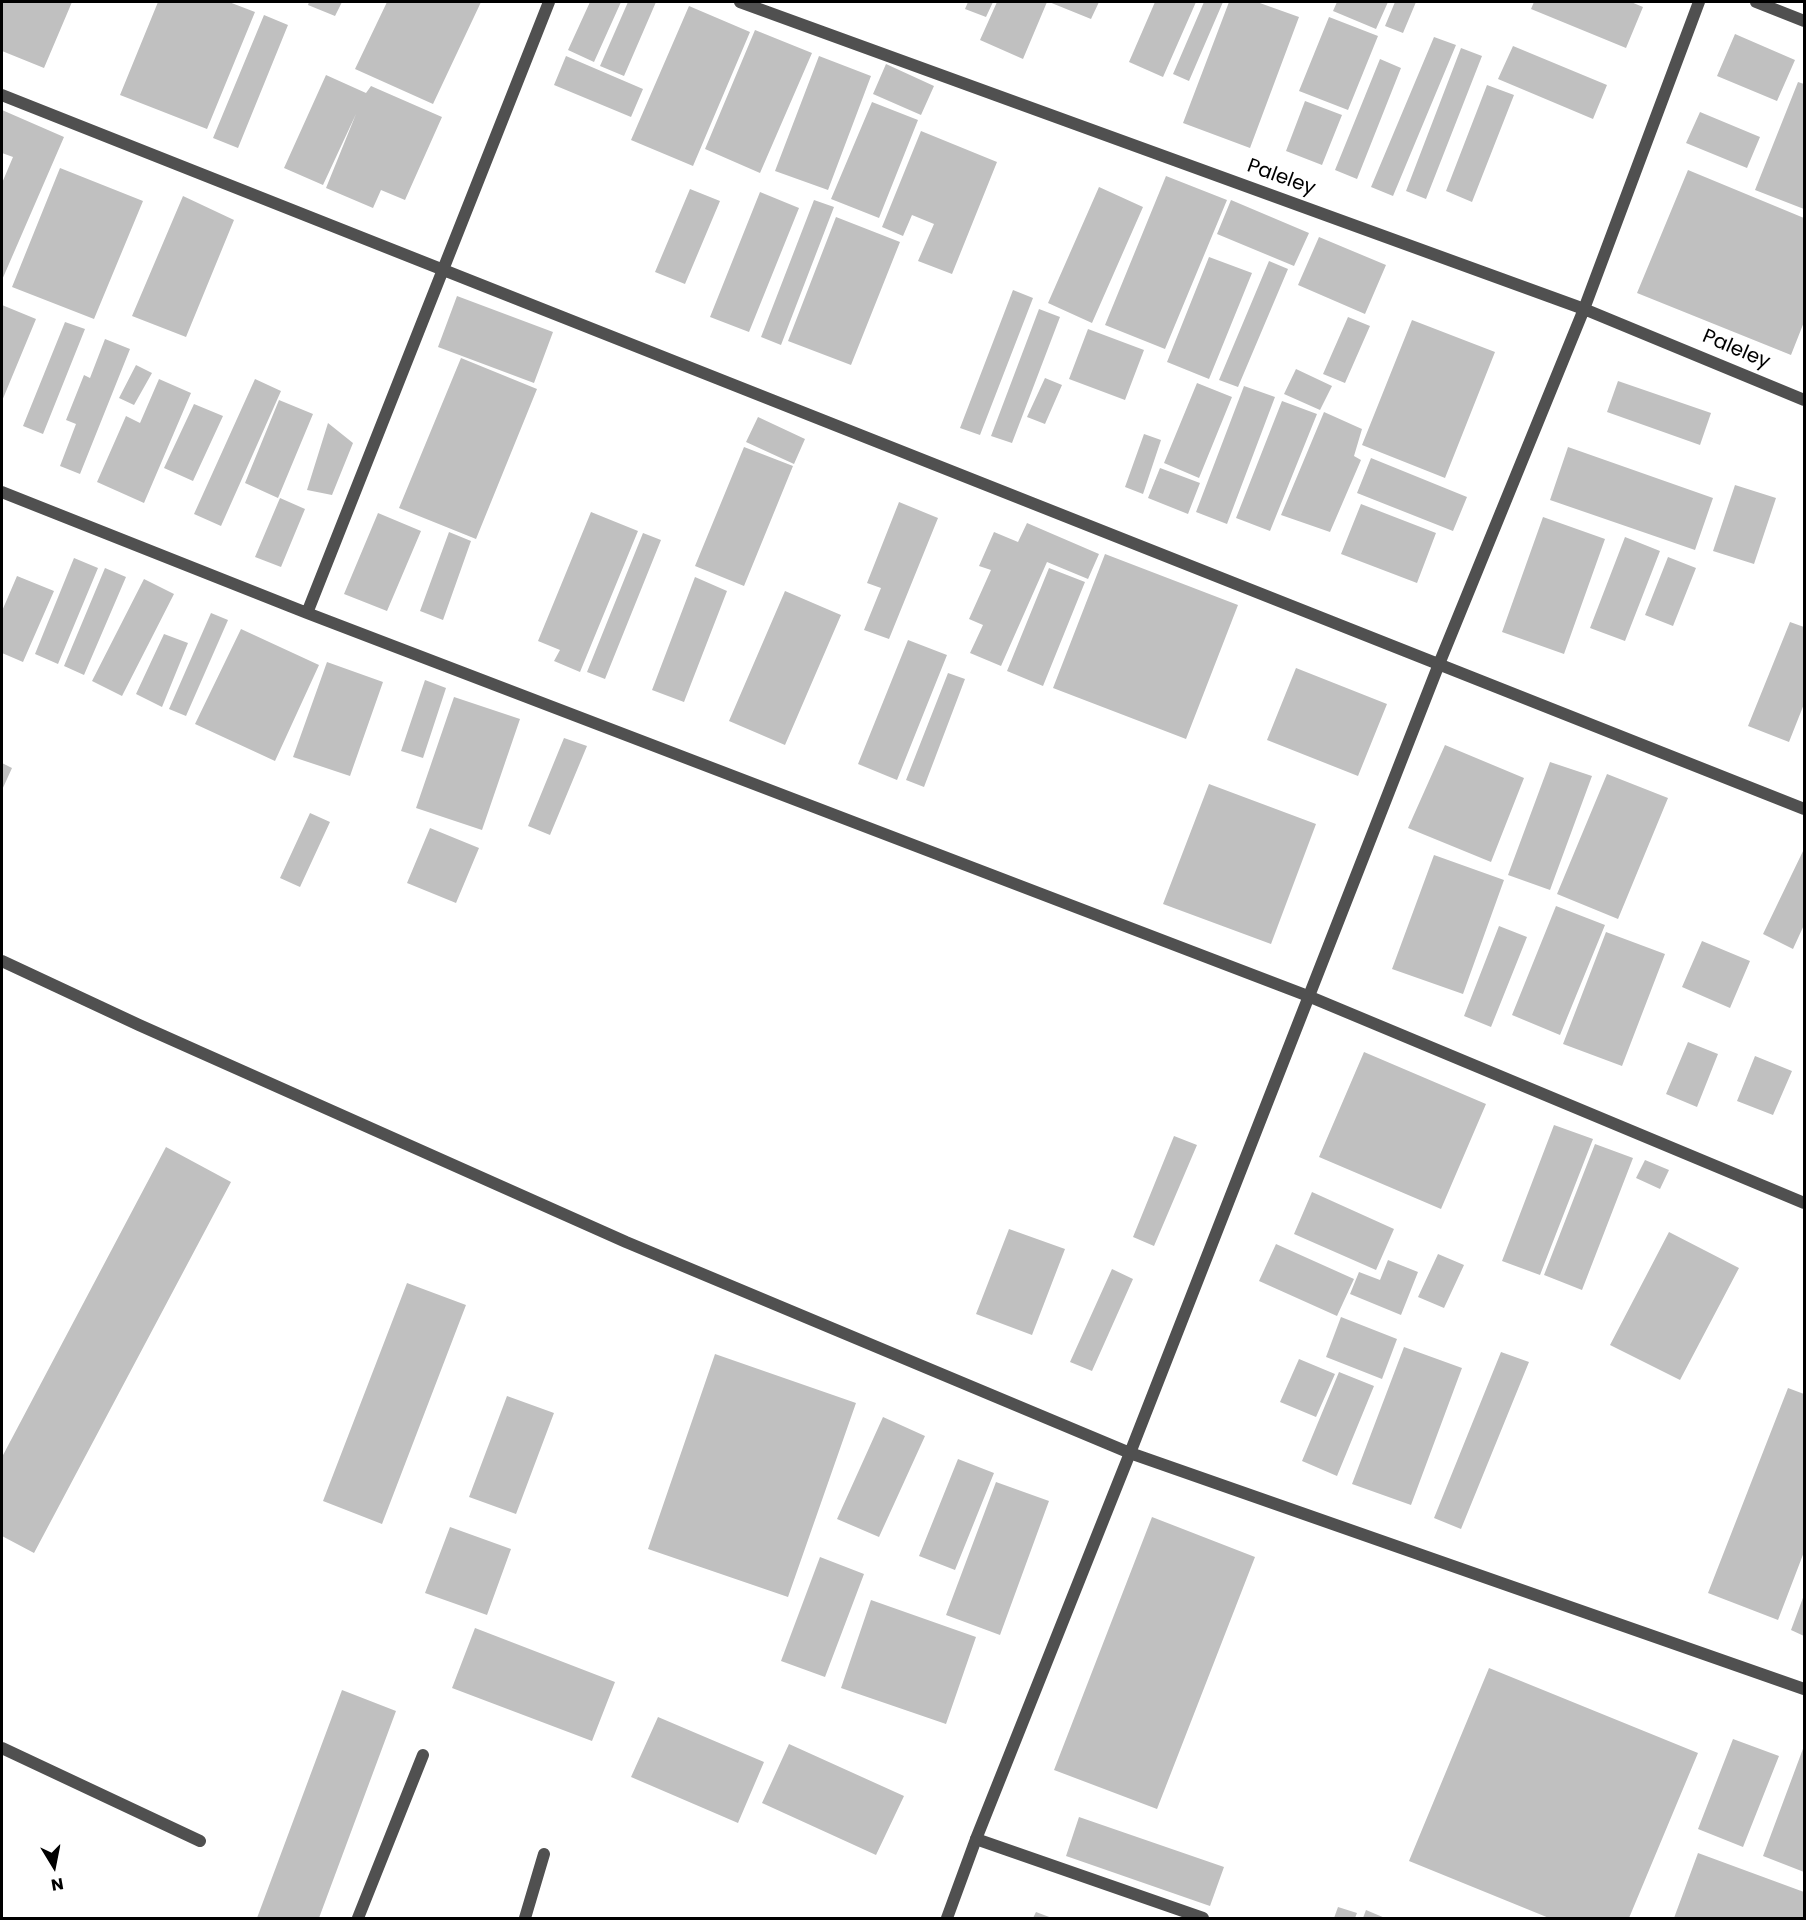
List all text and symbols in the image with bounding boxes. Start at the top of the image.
street label: Paleley [1244,155,1318,201]
street label: Paleley [1699,325,1773,375]
north arrow [24,1836,84,1896]
text: N [49,1872,65,1897]

